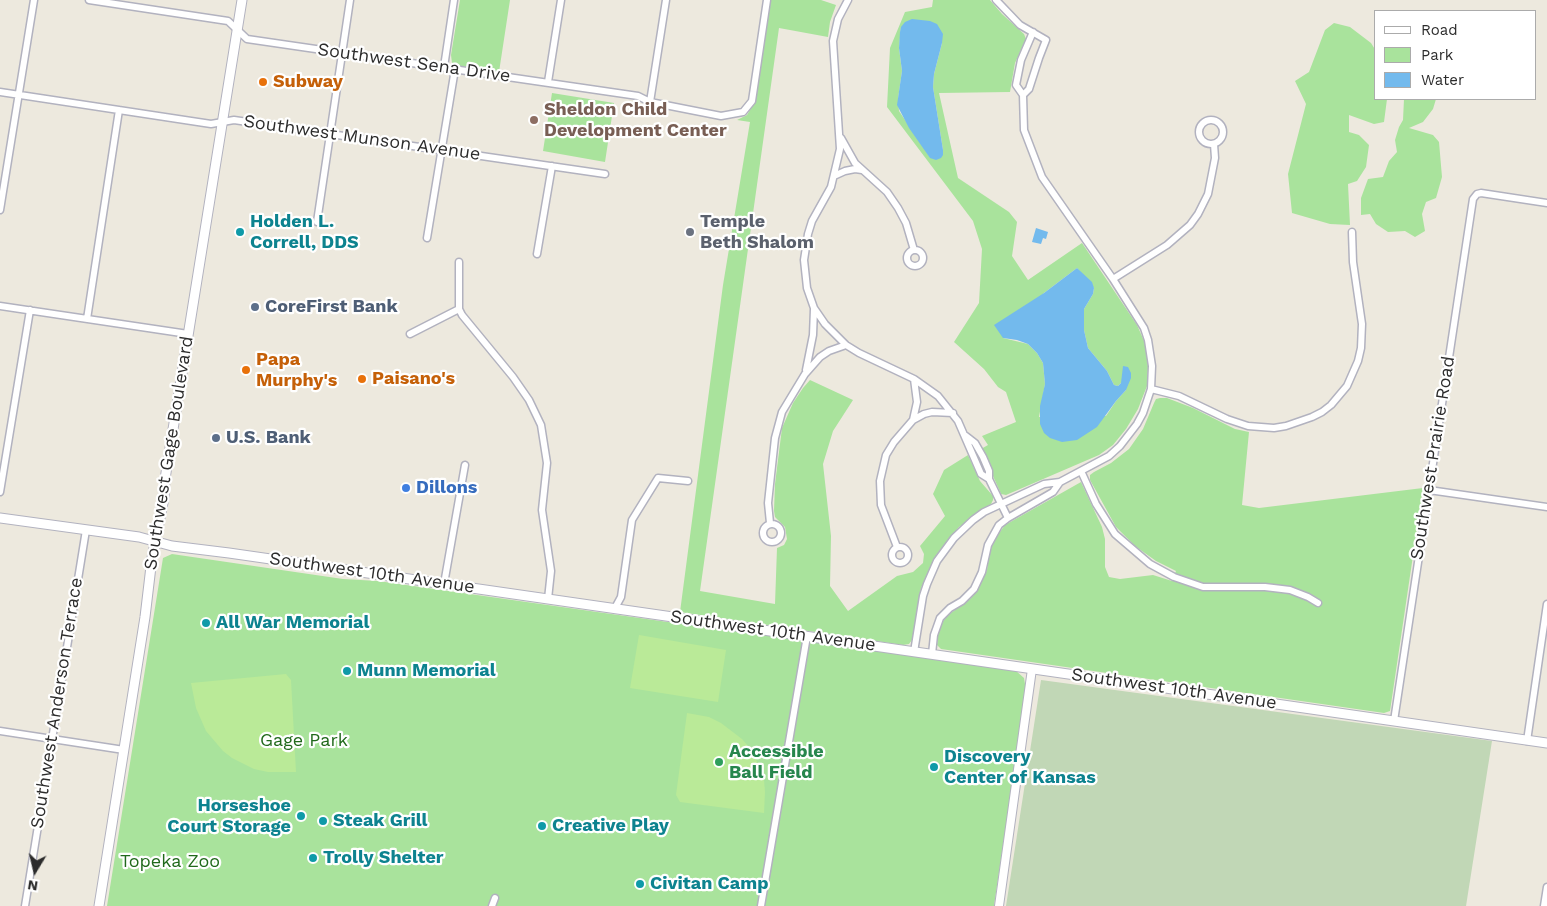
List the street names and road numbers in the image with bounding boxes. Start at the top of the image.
street label: Southwest Sena Drive [316,39,512,87]
street label: Southwest Munson Avenue [242,111,482,165]
street label: Southwest Gage Boulevard [140,334,198,572]
street label: Southwest Prairie Road [1406,355,1460,561]
street label: Southwest 10th Avenue [268,548,476,598]
street label: Southwest Anderson Terrace [26,576,88,830]
street label: Southwest 10th Avenue [669,606,877,656]
street label: Southwest 10th Avenue [1070,664,1278,714]

